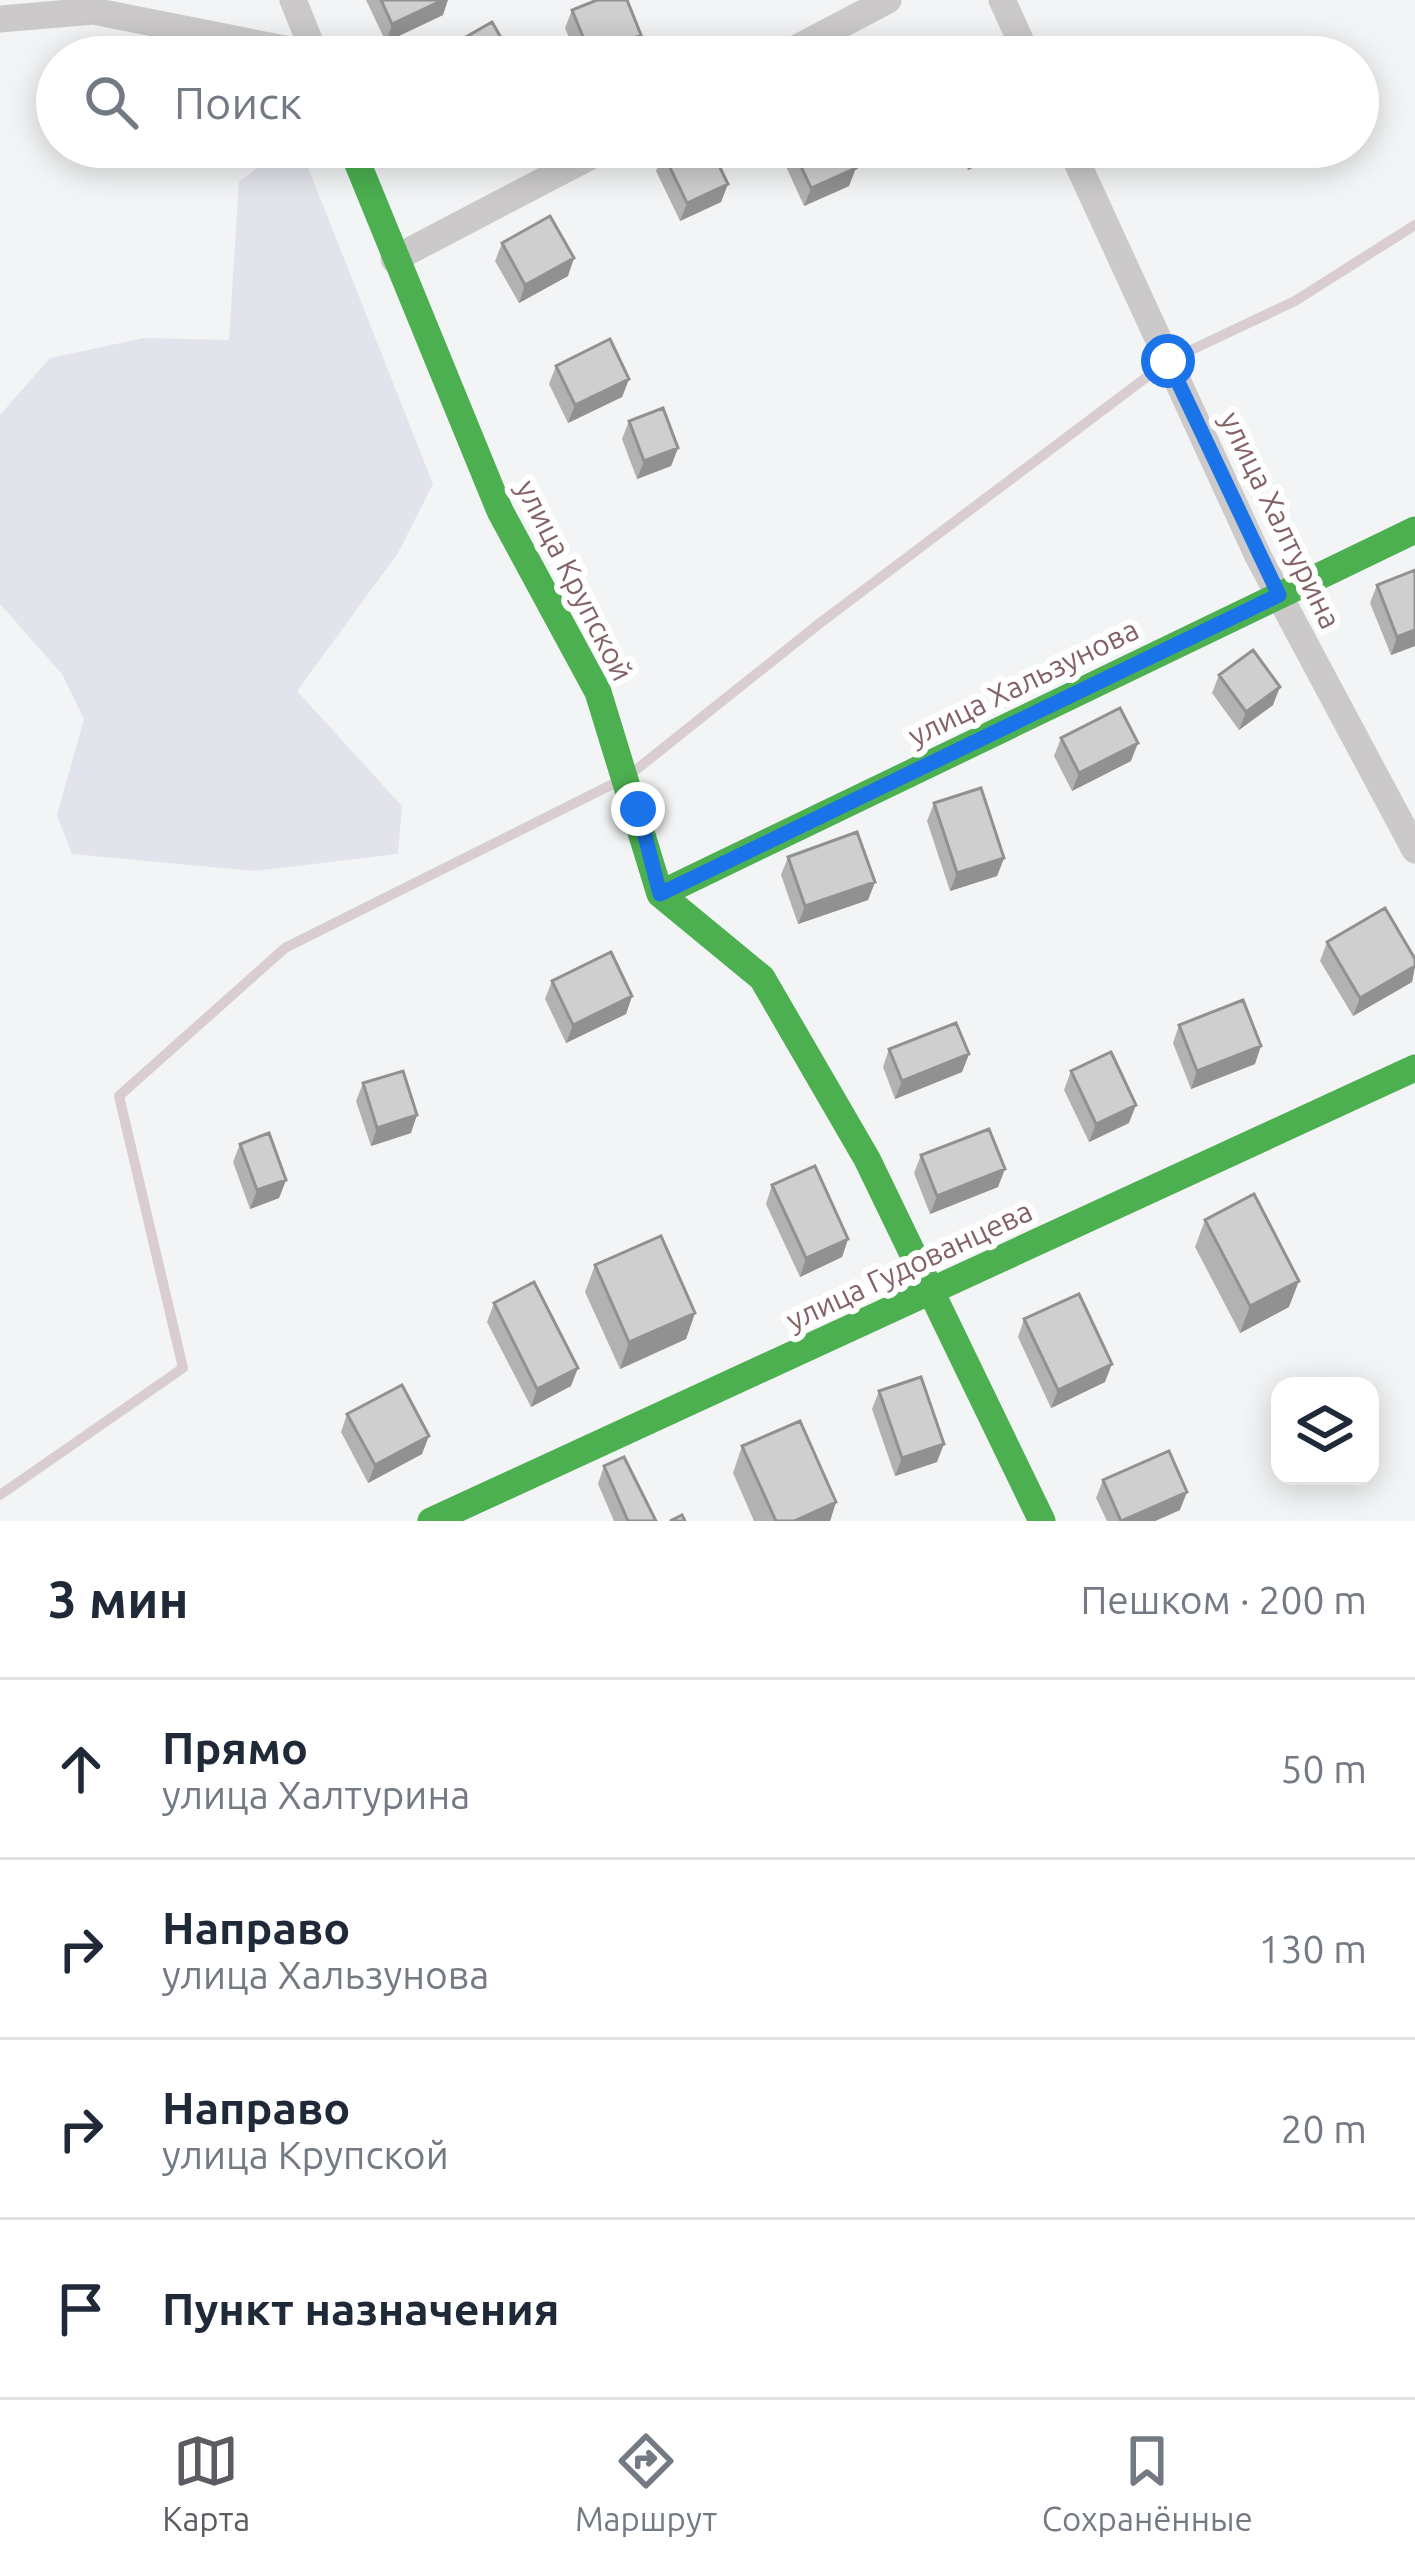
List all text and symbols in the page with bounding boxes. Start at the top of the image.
search box [36,36,1379,168]
icon: search [78,69,144,135]
text: Поиск [174,77,302,128]
route start [1141,334,1195,388]
street label: улица Халтурина [1214,406,1348,634]
street label: улица Крупской [510,474,640,686]
street label: улица Хальзунова [902,612,1144,752]
route end [611,782,665,836]
street label: улица Гудованцева [781,1193,1037,1337]
map controls [1271,1377,1379,1485]
button: layers [1271,1377,1379,1485]
text: 3 мин [48,1570,189,1628]
text: Пешком · 200 m [1080,1578,1367,1621]
text: Прямо [162,1722,308,1773]
icon: ahead [48,1736,114,1802]
text: 50 m [1280,1747,1367,1790]
text: улица Халтурина [162,1773,470,1816]
text: Направо [162,1902,350,1953]
icon: right [48,1916,114,1982]
text: 130 m [1258,1927,1367,1970]
text: улица Хальзунова [162,1953,489,1996]
text: Направо [162,2082,350,2133]
icon: right [48,2096,114,2162]
text: 20 m [1280,2107,1367,2150]
text: улица Крупской [162,2133,449,2176]
icon: arrive [48,2276,114,2342]
text: Пункт назначения [162,2283,560,2334]
tab: Карта [162,2428,250,2537]
tab: Маршрут [575,2428,717,2537]
tab: Сохранённые [1042,2428,1253,2537]

